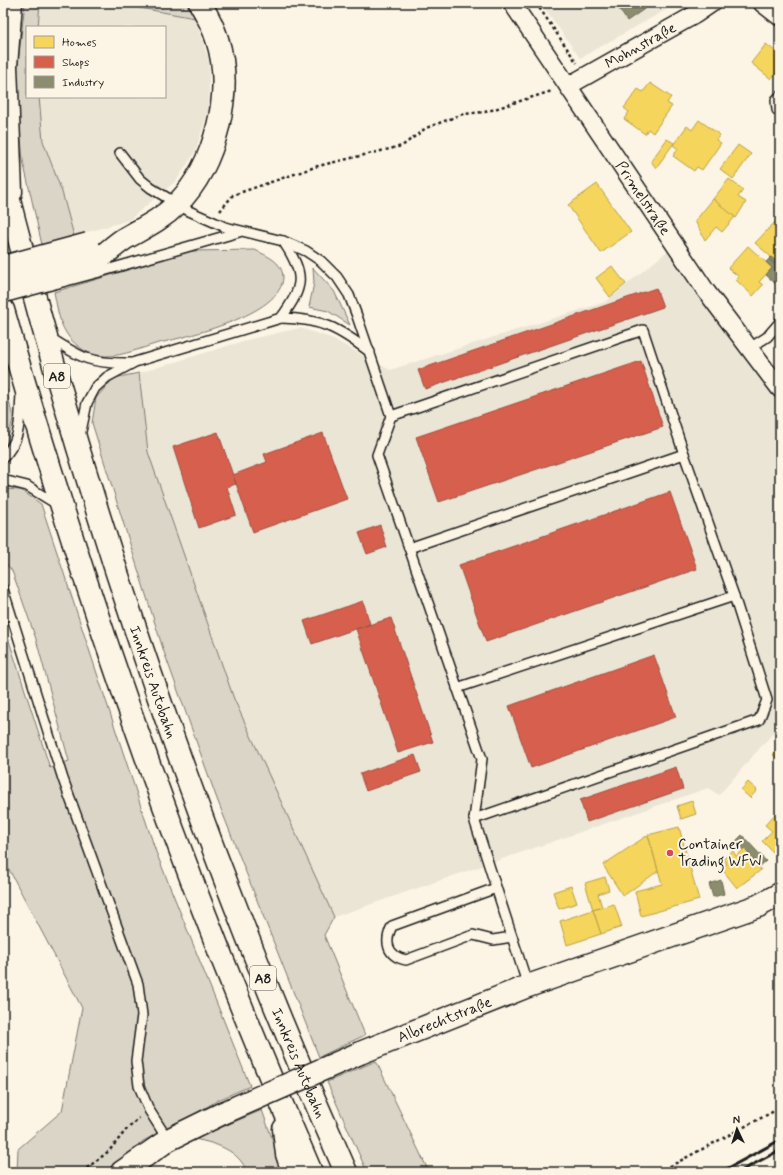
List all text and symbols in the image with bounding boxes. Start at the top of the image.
street label: Mohnstraße [602,18,680,74]
legend [26,26,166,98]
text: Homes [62,35,97,51]
text: Shops [62,55,89,71]
text: Industry [62,75,104,91]
street label: Primelstraße [610,157,675,239]
road number: A8 [44,364,70,388]
street label: Innkreis Autobahn [124,623,181,741]
place label: Container Trading WFW [678,835,762,873]
marker: Container Trading WFW [665,848,675,858]
road number: A8 [250,966,276,990]
street label: Albrechtstraße [395,992,495,1048]
street label: Innkreis Autobahn [266,1005,330,1122]
north arrow [717,1109,757,1149]
text: N [732,1113,741,1127]

